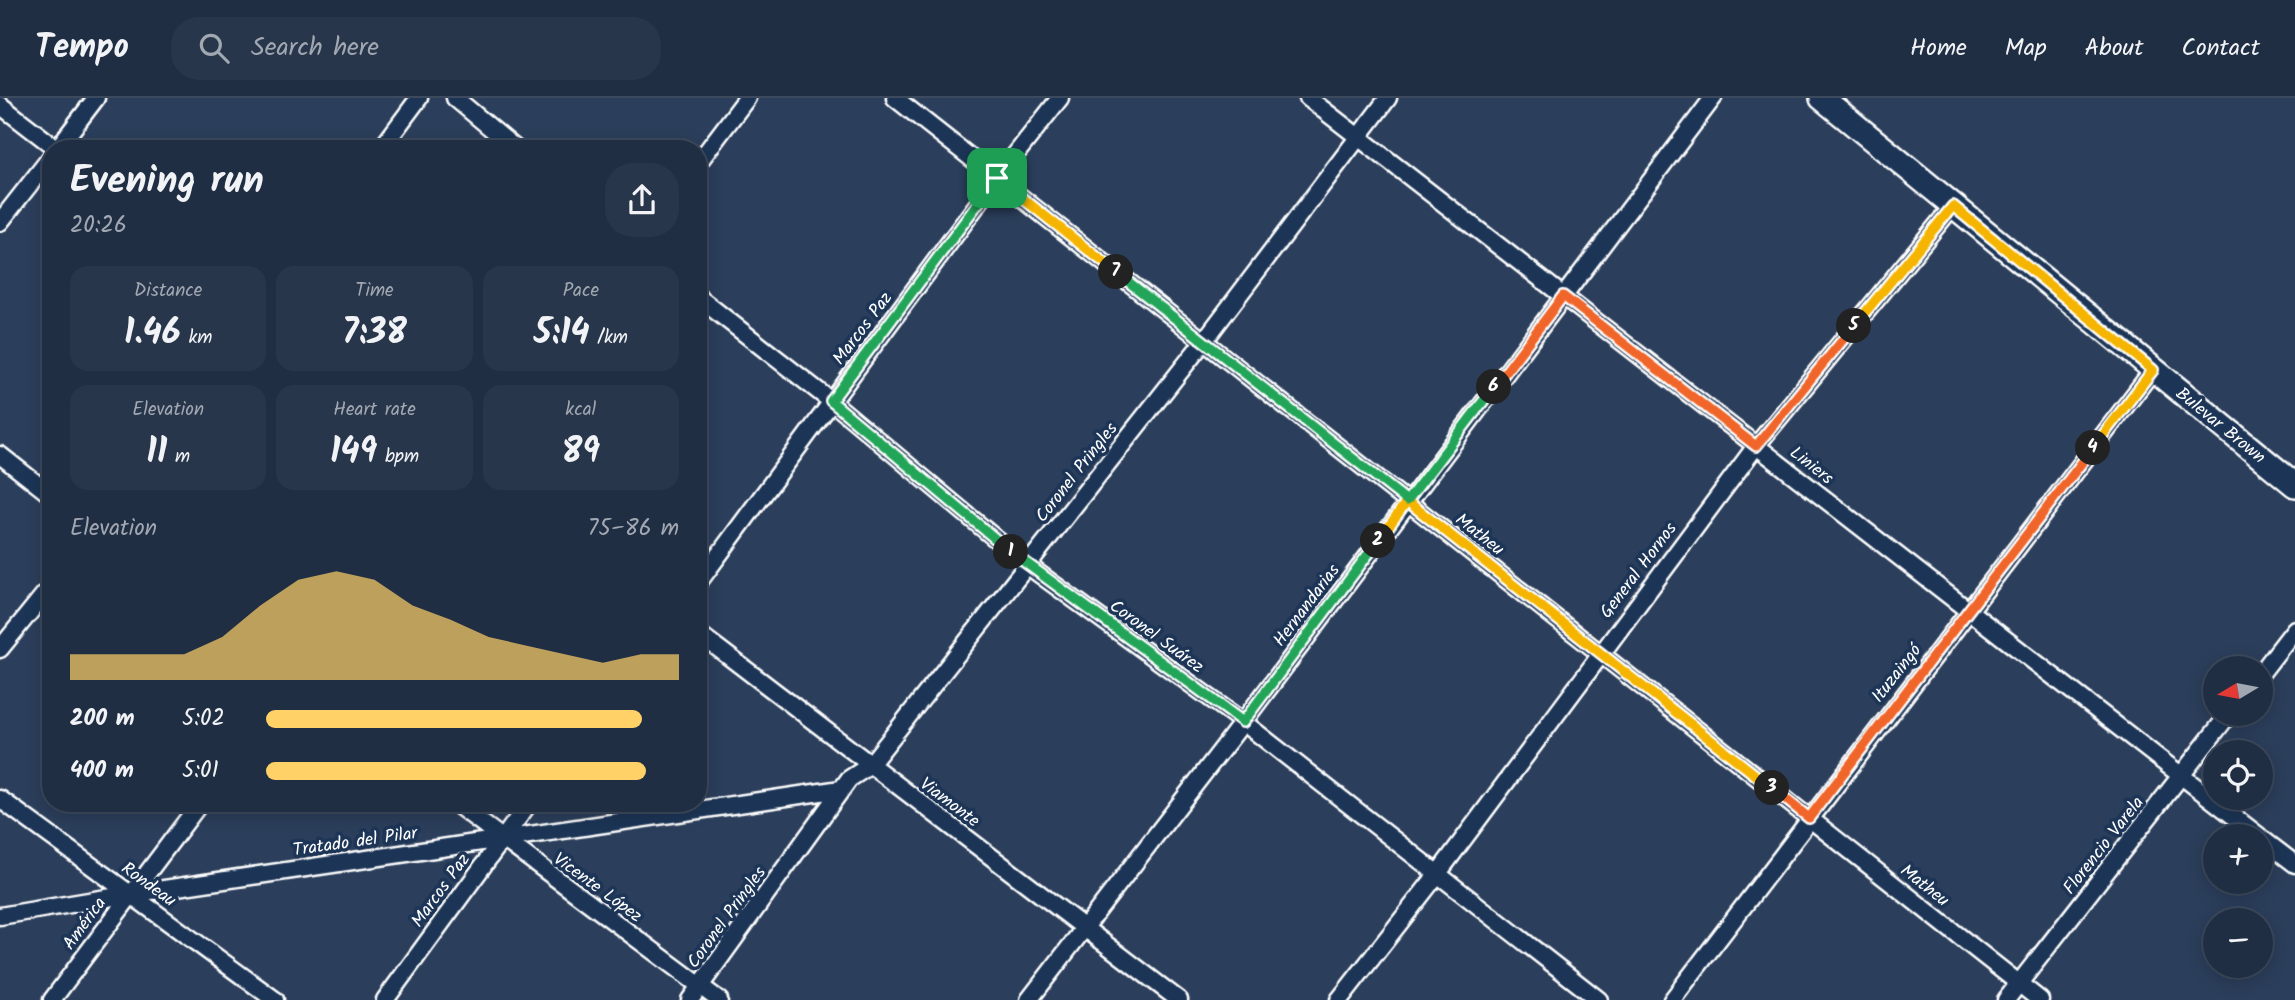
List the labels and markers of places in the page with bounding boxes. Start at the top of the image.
pin [967,148,1027,208]
pin: 7 [1098,254,1134,290]
pin: 5 [1836,308,1871,344]
pin: 6 [1476,370,1512,404]
pin: 4 [2076,430,2110,466]
pin: 2 [1360,524,1396,558]
pin: 1 [993,534,1028,570]
pin: 3 [1754,770,1790,806]

